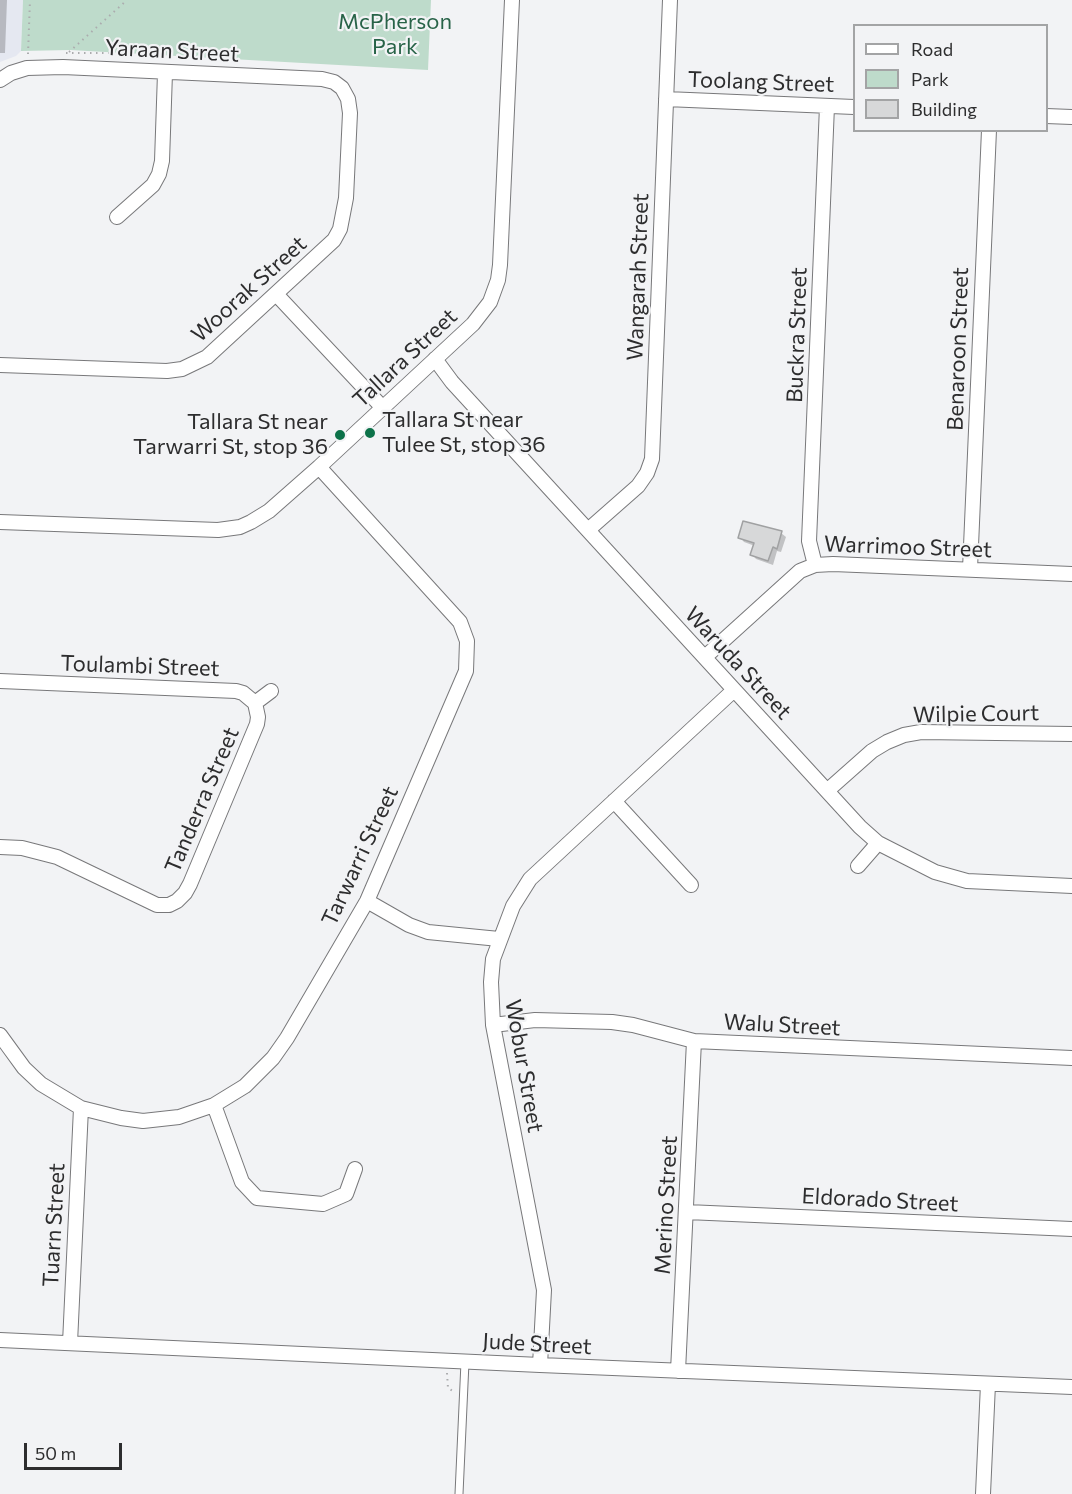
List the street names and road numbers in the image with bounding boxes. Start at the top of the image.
street label: Yaraan Street [104,34,240,68]
street label: Toolang Street [687,66,835,98]
street label: Wangarah Street [622,193,654,361]
street label: Woorak Street [186,230,312,348]
street label: Buckra Street [781,267,813,403]
street label: Benaroon Street [942,267,974,431]
street label: Tallara Street [347,303,463,413]
street label: Warrimoo Street [824,531,992,563]
street label: Waruda Street [679,601,797,725]
street label: Toulambi Street [60,650,220,682]
street label: Wilpie Court [913,700,1039,728]
street label: Tanderra Street [159,723,245,877]
street label: Tarwarri Street [316,782,404,930]
street label: Wobur Street [499,997,549,1135]
street label: Walu Street [723,1009,841,1041]
street label: Merino Street [649,1135,683,1275]
street label: Tuarn Street [38,1162,70,1288]
street label: Eldorado Street [801,1183,959,1217]
street label: Jude Street [482,1328,592,1360]

